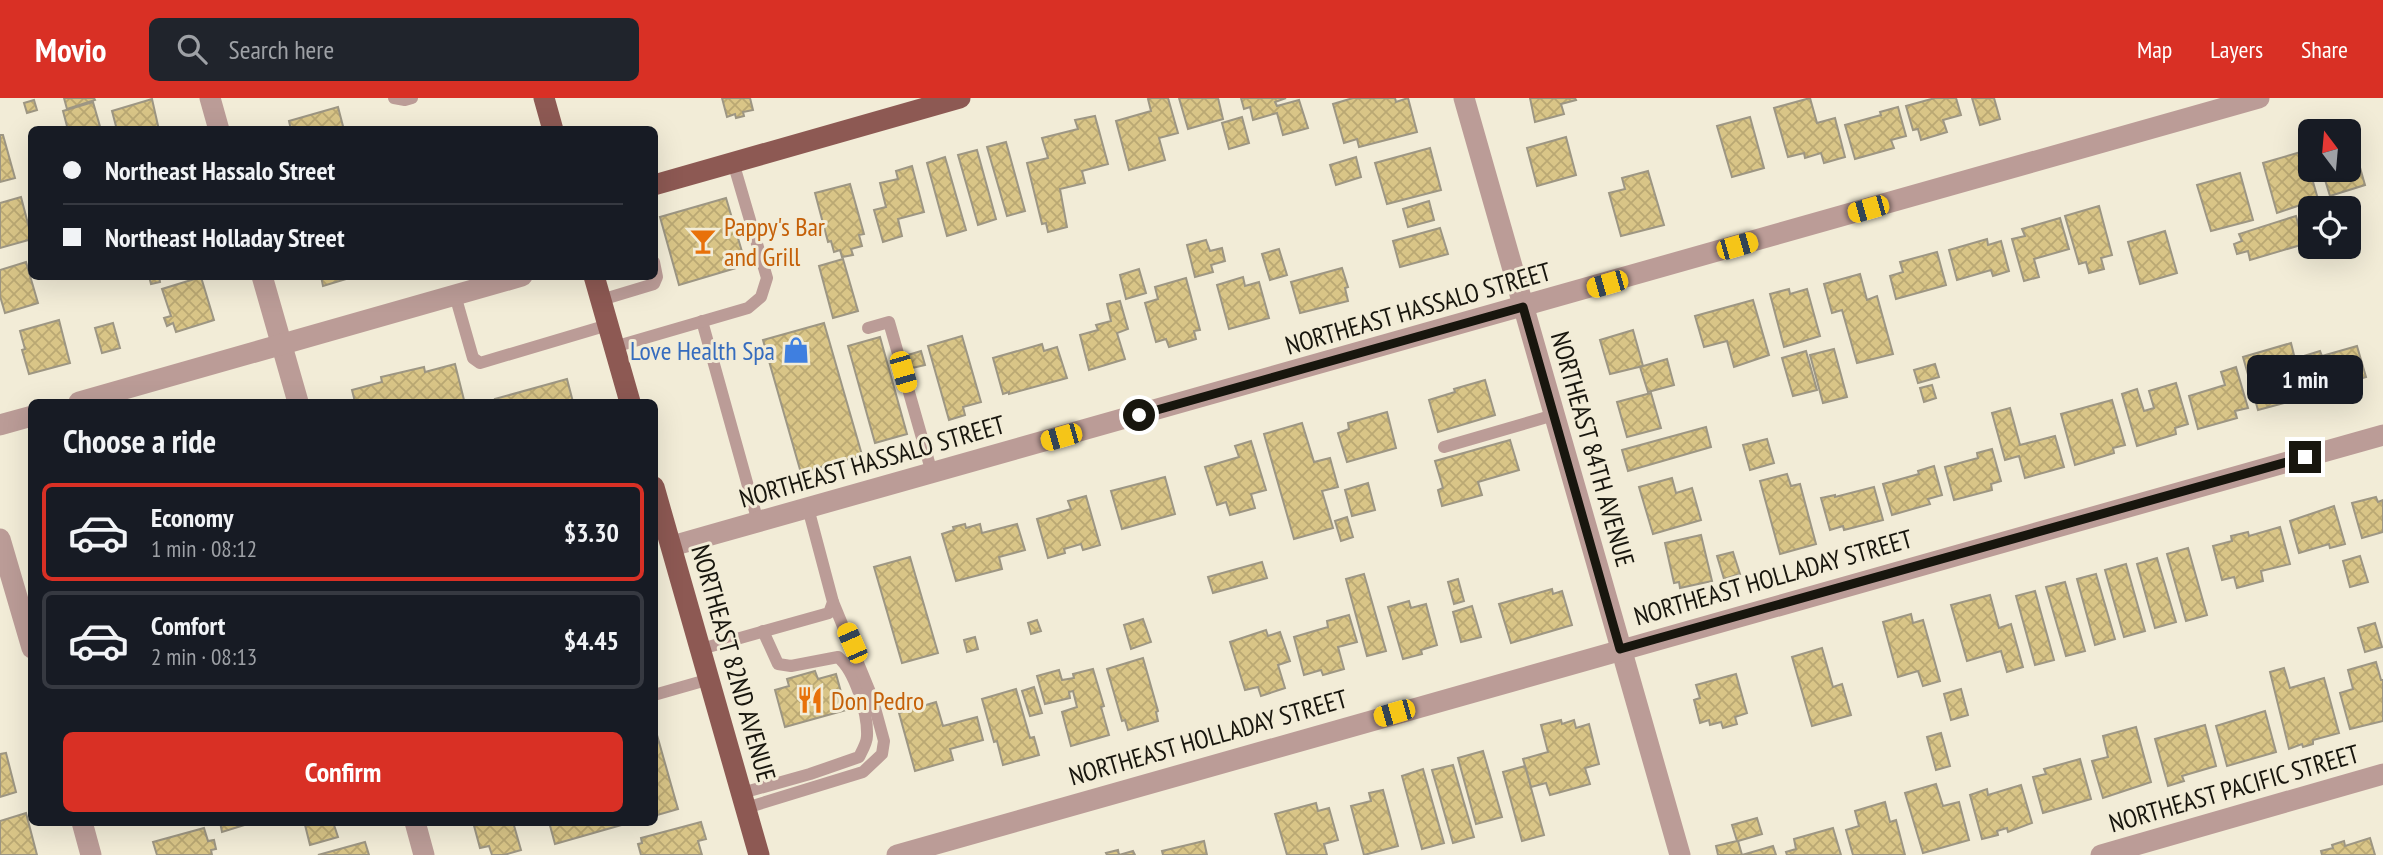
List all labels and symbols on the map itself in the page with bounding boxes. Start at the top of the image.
north arrow [2298,119,2361,182]
car [1845,193,1892,225]
place label: Pappy's Bar and Grill [724,210,825,273]
bar icon: Pappy's Bar and Grill [688,226,718,256]
car [1714,230,1761,262]
street label: NORTHEAST HASSALO STREET [1281,254,1555,362]
car [1584,268,1631,300]
street label: NORTHEAST 84TH AVENUE [1544,328,1642,570]
place label: Love Health Spa [630,334,775,367]
shop icon: Love Health Spa [781,335,811,365]
car [888,349,919,395]
callout: 1 min [2247,356,2363,404]
route start [1123,399,1155,431]
street label: NORTHEAST HASSALO STREET [735,407,1009,515]
car [1038,421,1085,453]
route end [2289,441,2321,473]
street label: NORTHEAST HOLLADAY STREET [1630,521,1916,633]
street label: NORTHEAST 82ND AVENUE [684,541,784,785]
car [834,620,871,666]
street label: NORTHEAST HOLLADAY STREET [1065,681,1351,793]
place label: Don Pedro [831,684,924,717]
restaurant icon: Don Pedro [795,685,825,715]
car [1371,697,1418,729]
street label: NORTHEAST PACIFIC STREET [2105,736,2363,839]

